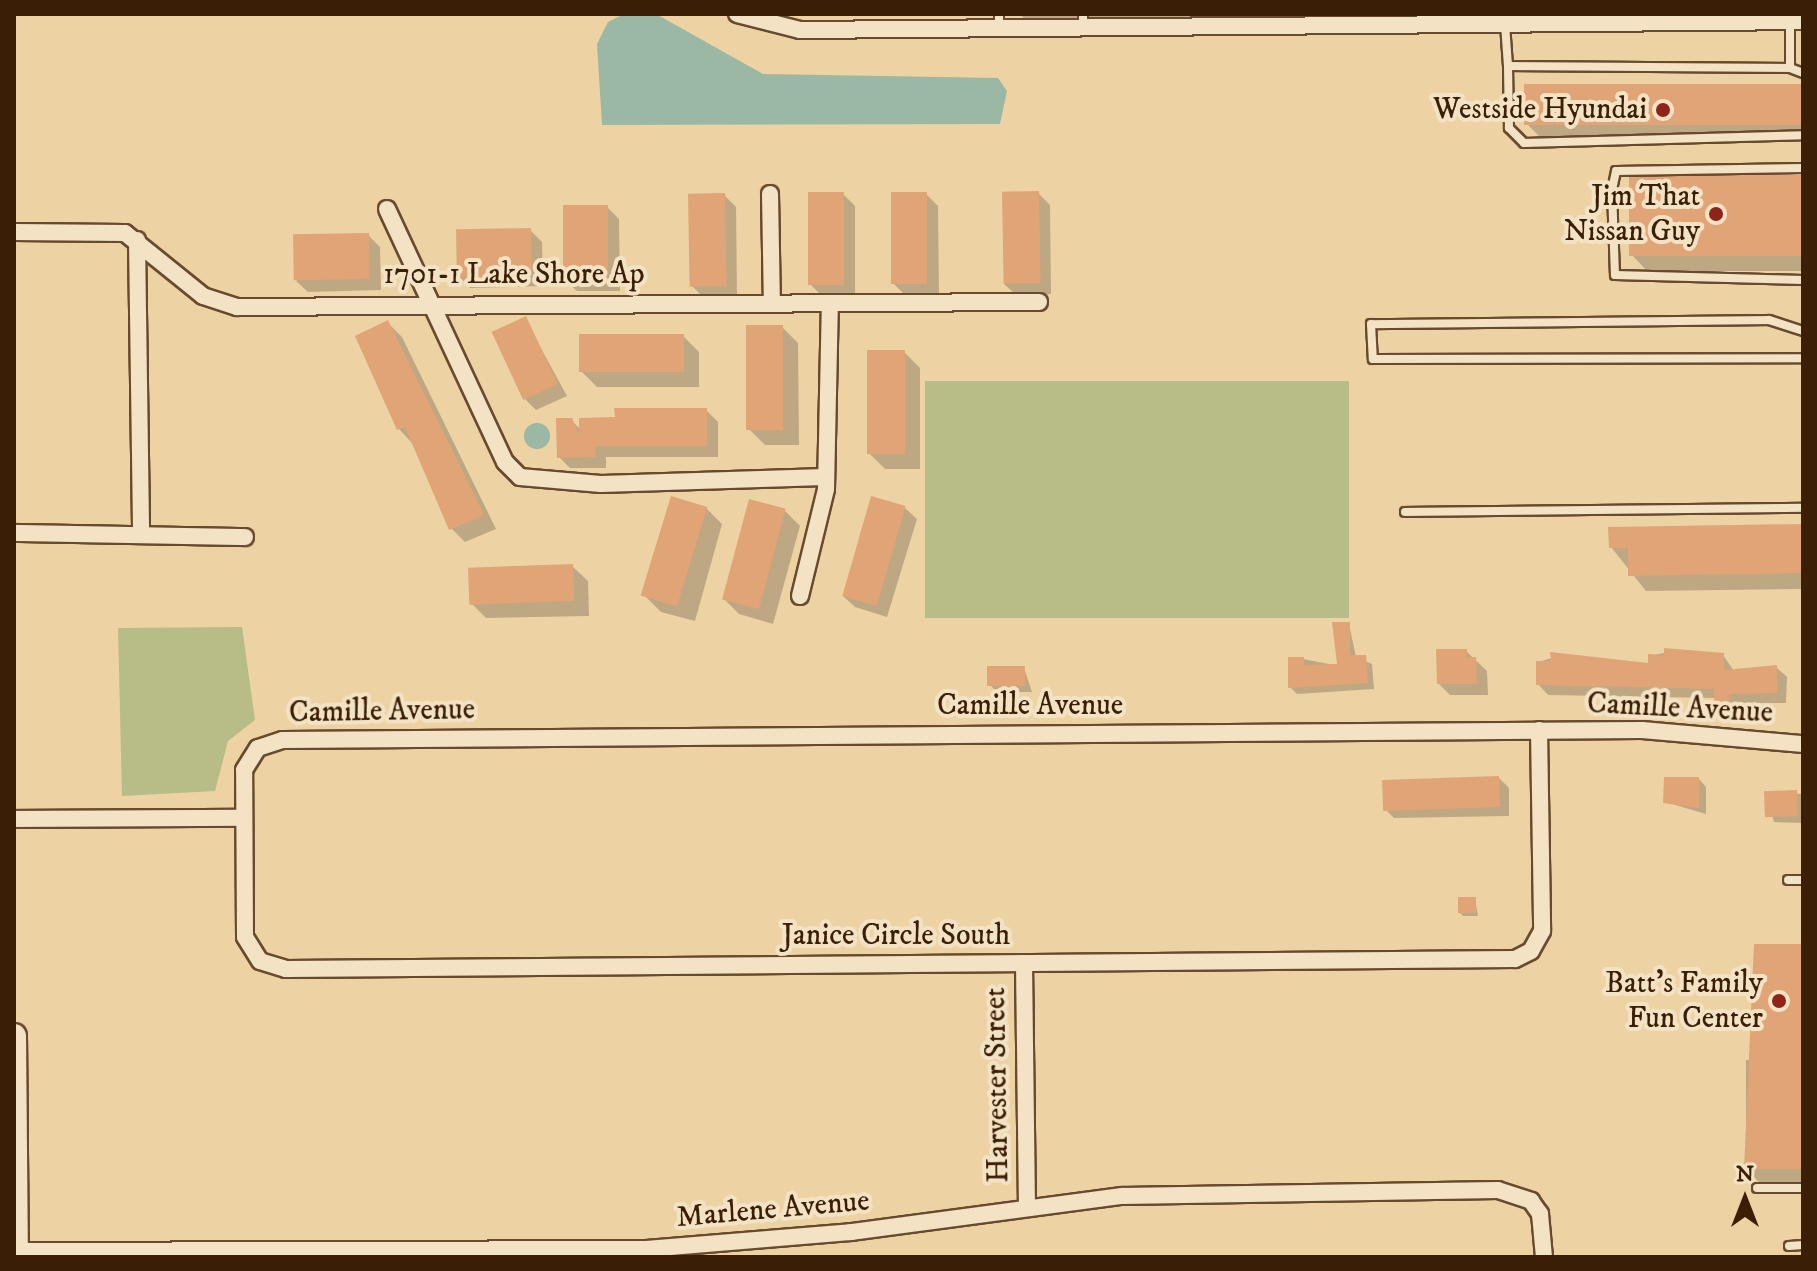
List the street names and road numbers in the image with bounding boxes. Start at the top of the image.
street label: 1701-1 Lake Shore Ap [383,257,645,293]
street label: Camille Avenue [1586,686,1774,732]
street label: Camille Avenue [937,688,1123,724]
street label: Camille Avenue [289,692,475,732]
street label: Janice Circle South [782,918,1010,954]
street label: Harvester Street [978,987,1018,1183]
street label: Marlene Avenue [675,1184,871,1236]

